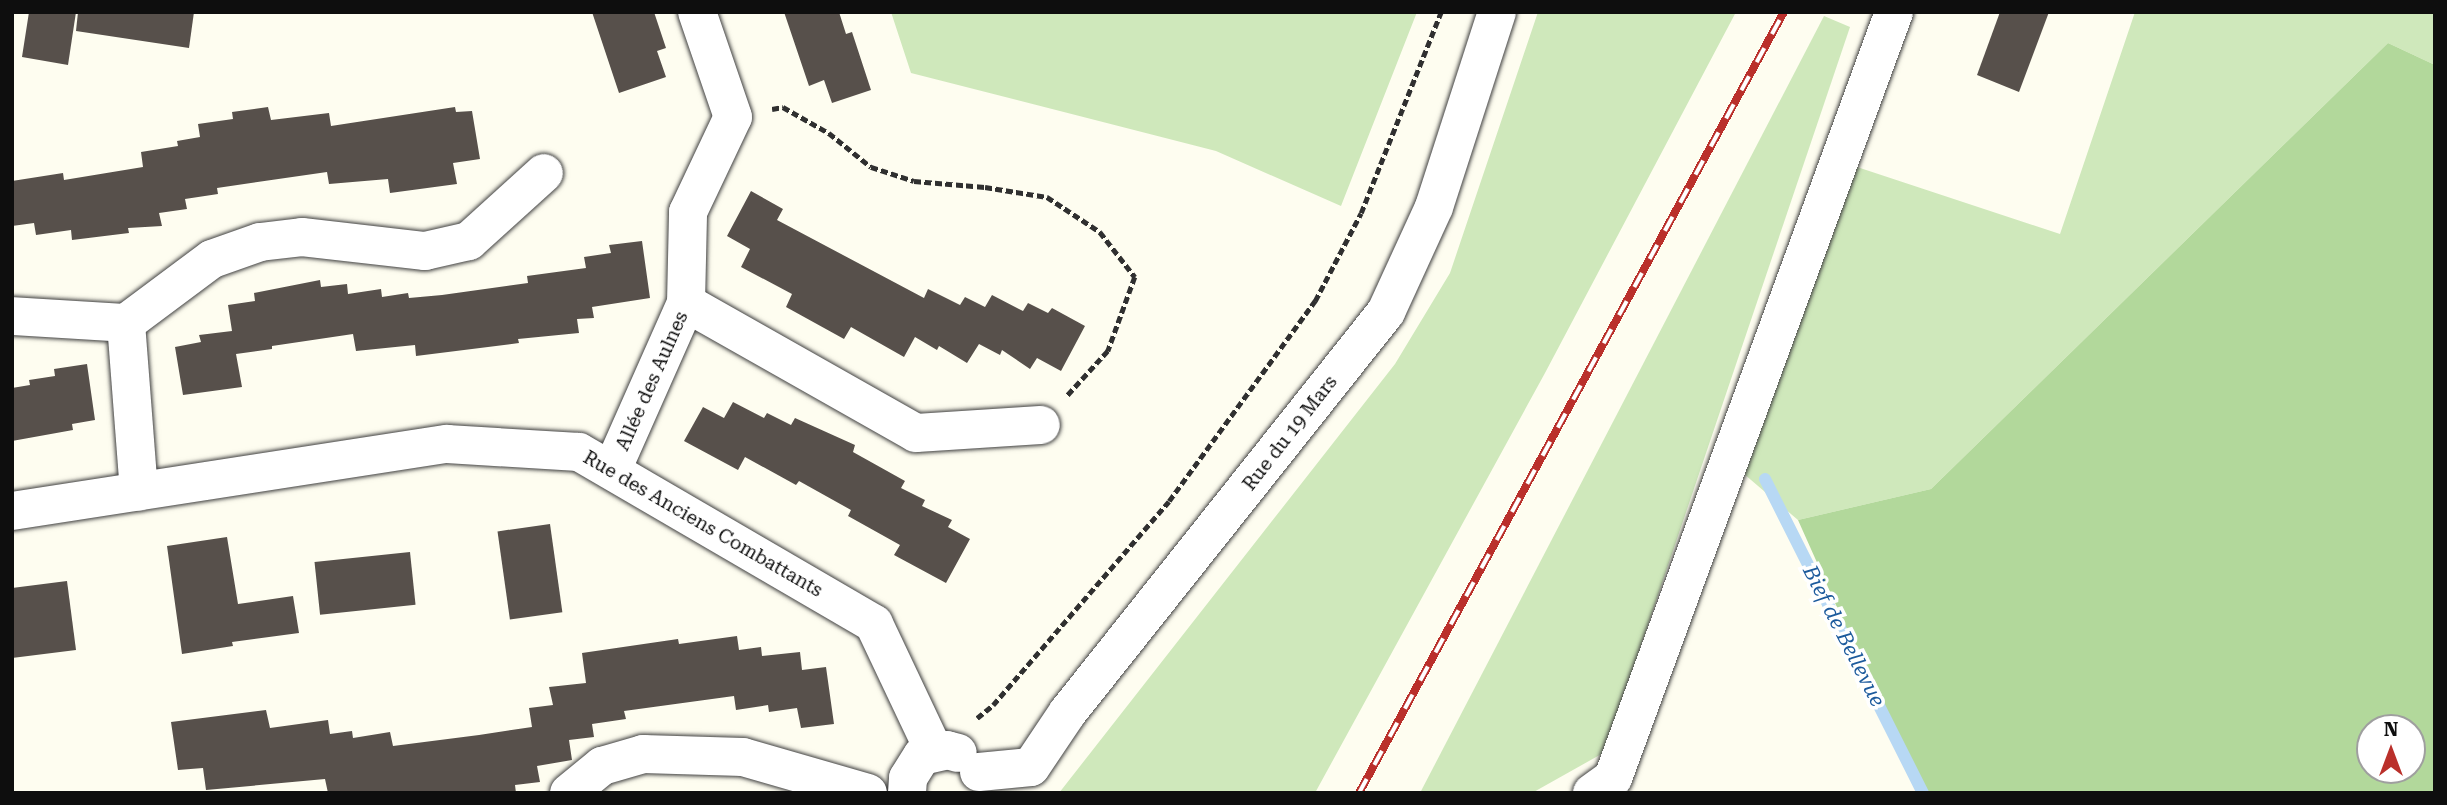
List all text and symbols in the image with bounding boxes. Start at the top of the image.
street label: Allée des Aulnes [611,308,693,454]
street label: Rue du 19 Mars [1238,371,1342,495]
street label: Rue des Anciens Combattants [579,446,827,602]
water label: Bief de Bellevue [1798,561,1890,711]
north arrow [2356,714,2426,784]
text: N [2384,718,2398,741]

